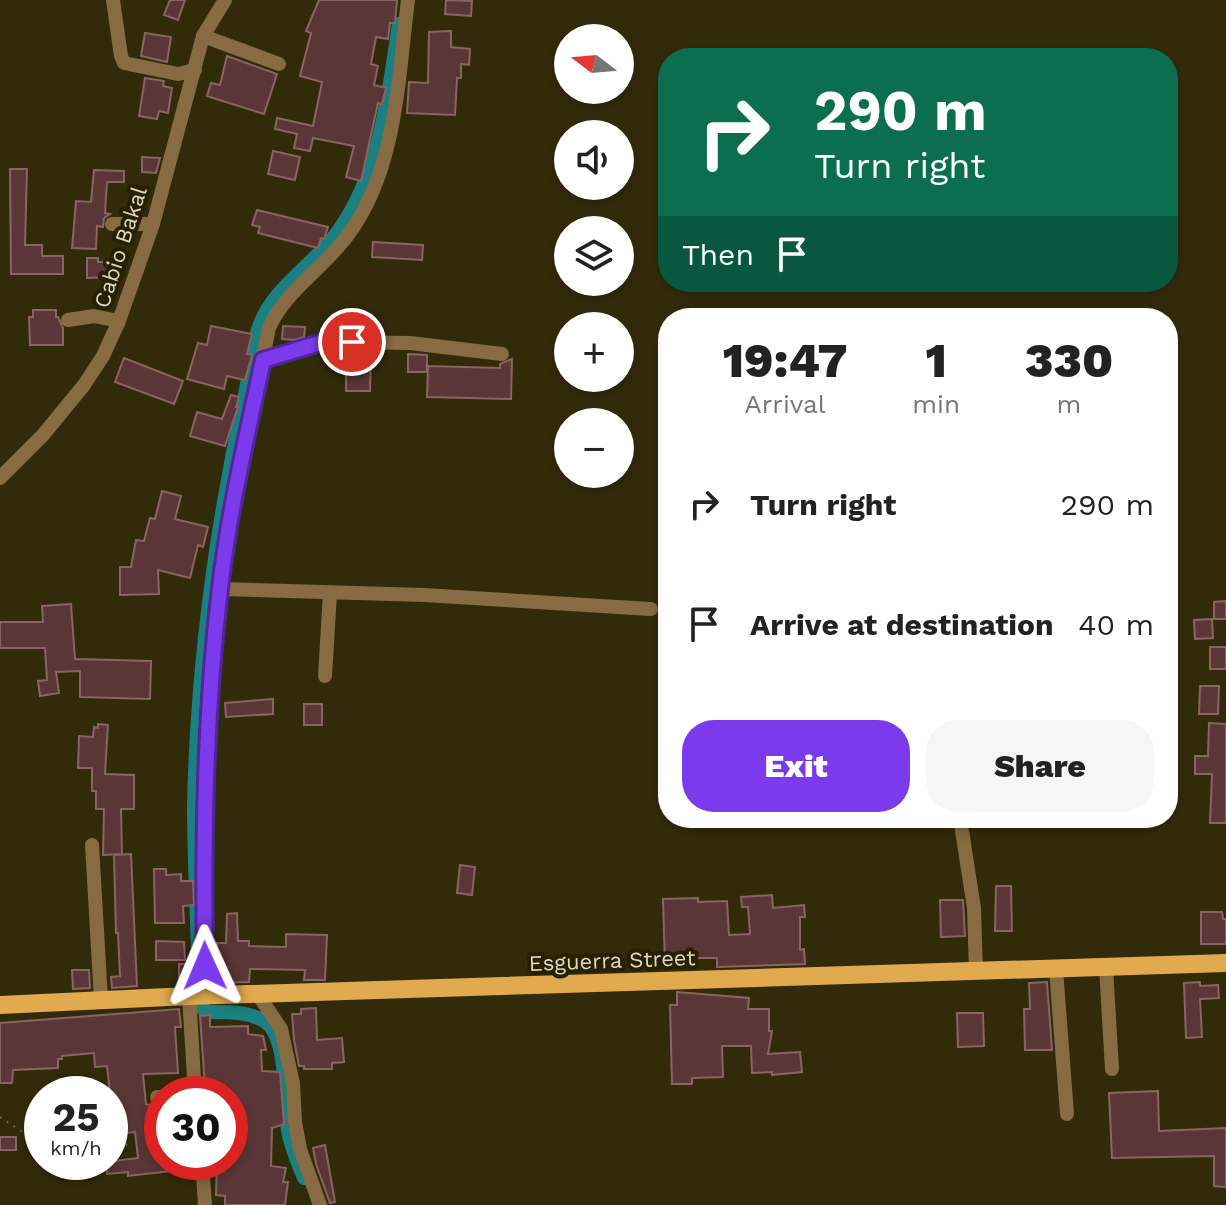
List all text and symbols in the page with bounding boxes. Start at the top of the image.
north arrow [554,24,634,104]
map controls [554,24,634,488]
text: 290 m [814,78,987,144]
icon: right [682,80,786,184]
button: sound [554,120,634,200]
text: Turn right [814,145,985,187]
street label: Cabio Bakal [89,183,152,311]
button: layers [554,216,634,296]
icon: arrive [770,232,814,276]
text: Then [682,237,754,272]
pin [318,308,386,376]
button: + [554,312,634,392]
icon: arrive [330,320,374,364]
text: 19:47 [723,332,848,389]
text: 1 [925,332,947,389]
text: 330 [1025,332,1113,389]
text: Arrival [745,389,826,419]
text: min [912,389,960,419]
text: m [1057,389,1081,419]
button: − [554,408,634,488]
icon: right [682,482,726,526]
text: Turn right [750,487,896,522]
text: 290 m [1061,487,1154,522]
icon: arrive [682,602,726,646]
text: Arrive at destination [750,607,1054,642]
text: 40 m [1078,607,1154,642]
button: Exit [682,720,910,812]
button: Share [926,720,1154,812]
position arrow [163,924,247,1008]
street label: Esguerra Street [528,945,696,976]
speed limit sign: 30 [144,1076,248,1180]
text: 25 [52,1094,100,1141]
text: km/h [50,1136,102,1160]

